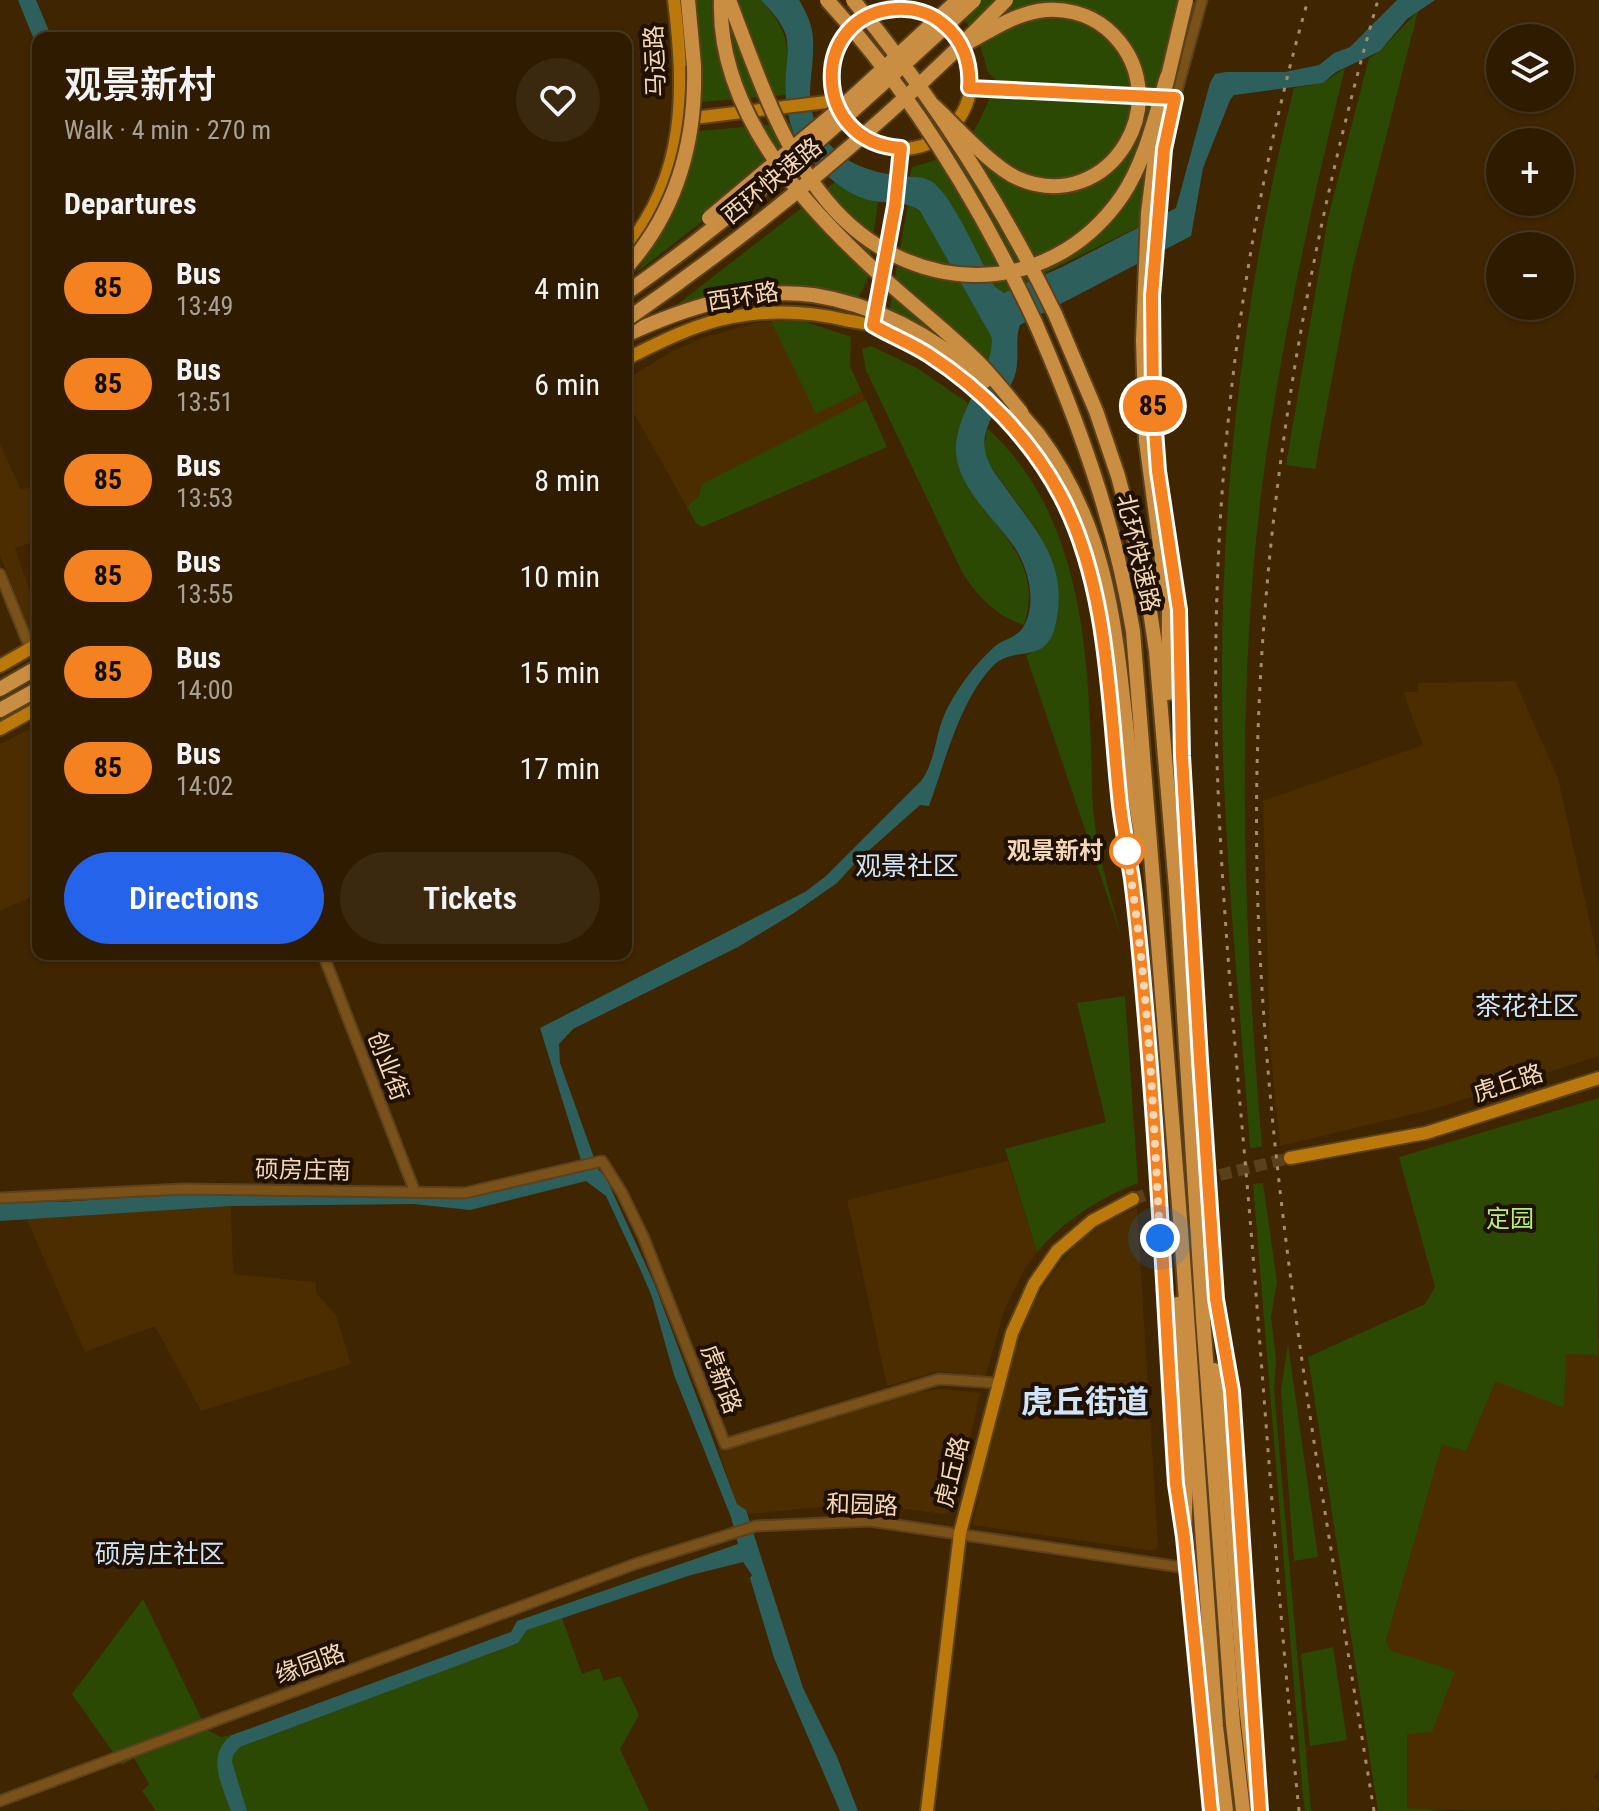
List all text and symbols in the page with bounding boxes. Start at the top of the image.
map controls [1486,24,1574,320]
button: layers [1486,24,1574,112]
street label: 马运路 [640,25,670,97]
button: heart [516,58,600,142]
text: 观景新村 [64,63,216,107]
text: Walk · 4 min · 270 m [64,115,271,145]
button: + [1486,128,1574,216]
street label: 西环快速路 [717,132,827,230]
text: Departures [64,186,197,221]
button: − [1486,232,1574,320]
text: Bus [176,256,221,291]
text: 85 [94,271,122,304]
text: 4 min [534,271,600,306]
street label: 西环路 [705,278,781,316]
text: 13:49 [176,291,233,321]
text: Bus [176,352,221,387]
text: 85 [94,367,122,400]
text: 6 min [534,367,600,402]
line badge: 85 [1117,380,1189,432]
text: 13:51 [176,387,233,417]
text: 85 [1139,389,1167,422]
text: Bus [176,448,221,483]
text: 85 [94,463,122,496]
text: 8 min [534,463,600,498]
text: 13:53 [176,483,233,513]
street label: 北环快速路 [1111,491,1165,615]
text: Bus [176,544,221,579]
text: 85 [94,559,122,592]
text: 10 min [519,559,600,594]
text: 13:55 [176,579,233,609]
text: Bus [176,640,221,675]
text: 85 [94,655,122,688]
text: 15 min [519,655,600,690]
text: 14:00 [176,675,233,705]
text: Bus [176,736,221,771]
text: 85 [94,751,122,784]
text: 17 min [519,751,600,786]
text: 14:02 [176,771,233,801]
marker: 观景新村 [1110,834,1144,868]
place label: 观景新村 [1007,837,1103,865]
district label: 观景社区 [855,851,959,881]
button: Directions [64,852,324,944]
button: Tickets [340,852,600,944]
district label: 茶花社区 [1475,991,1579,1021]
street label: 创业街 [362,1027,414,1105]
street label: 虎丘路 [1469,1059,1547,1107]
street label: 硕房庄南 [255,1155,351,1185]
park label: 定园 [1486,1205,1534,1233]
your location [1140,1218,1180,1258]
street label: 虎新路 [695,1340,747,1418]
district label: 虎丘街道 [1021,1383,1149,1421]
street label: 虎丘路 [930,1434,974,1510]
street label: 和园路 [826,1490,898,1520]
district label: 硕房庄社区 [95,1539,225,1569]
street label: 缘园路 [271,1639,349,1689]

